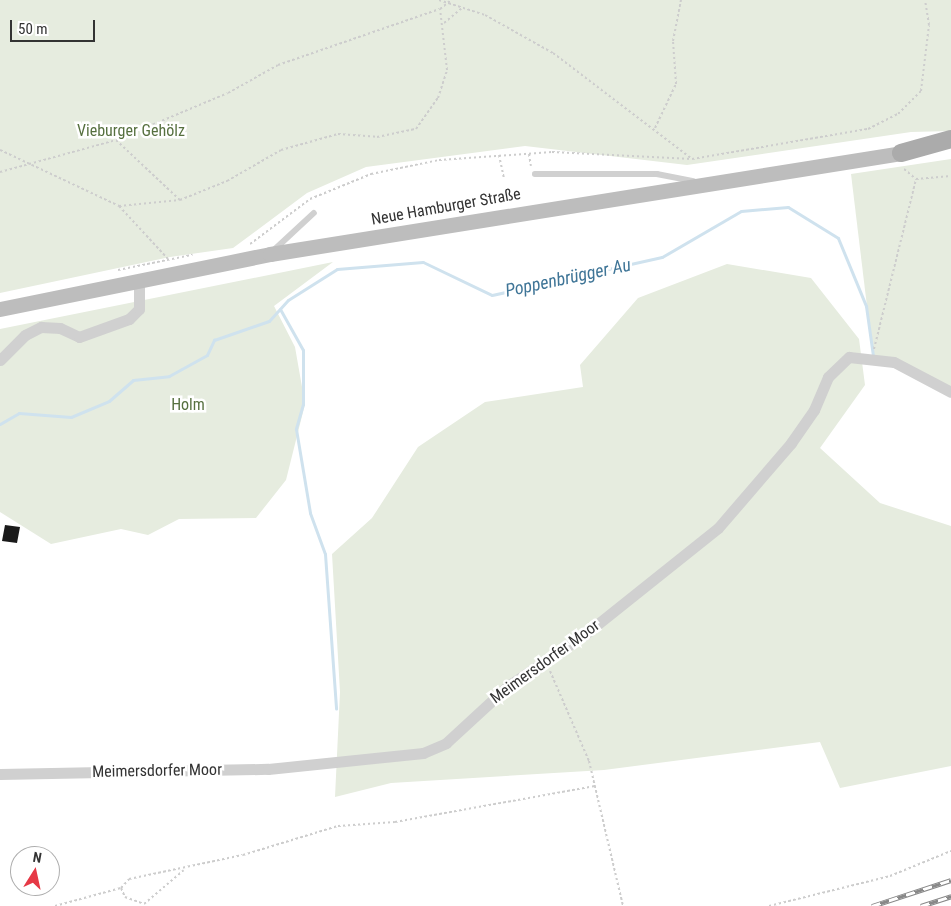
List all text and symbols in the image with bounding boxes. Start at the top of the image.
scale bar [12,10,98,42]
text: 50 m [18,20,48,38]
park label: Vieburger Gehölz [77,121,185,141]
street label: Neue Hamburger Straße [370,184,522,230]
water label: Poppenbrügger Au [503,254,633,302]
park label: Holm [171,395,205,415]
street label: Meimersdorfer Moor [487,616,603,708]
street label: Meimersdorfer Moor [92,760,222,782]
north arrow [10,846,60,896]
text: N [32,849,43,866]

